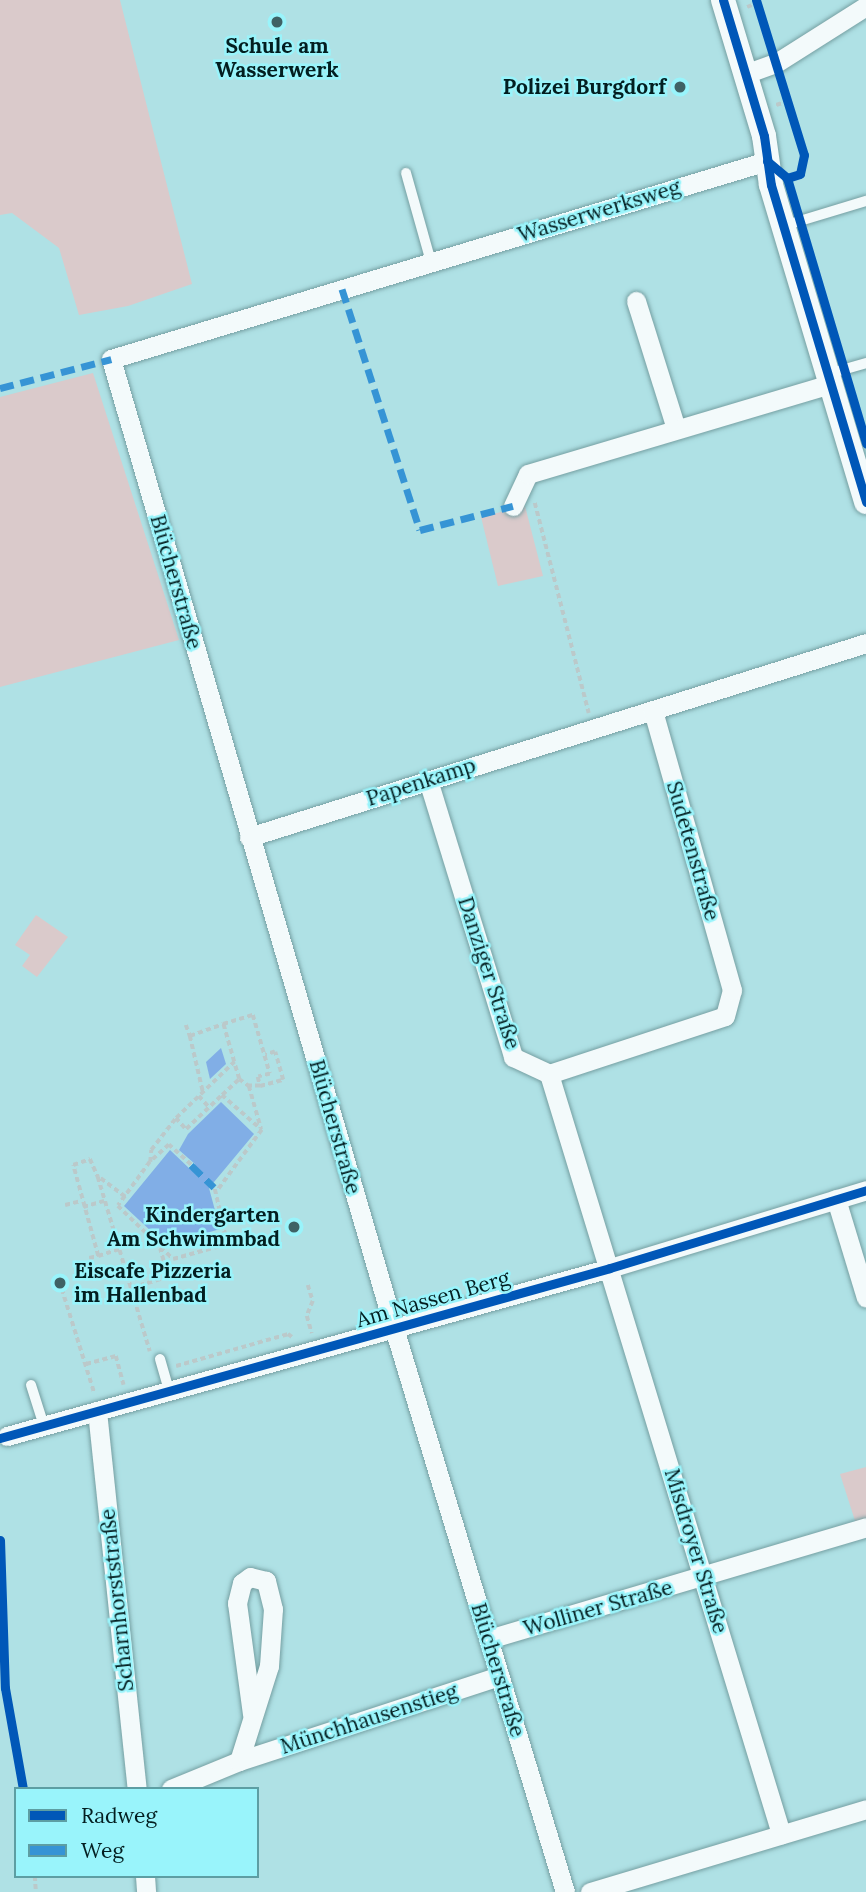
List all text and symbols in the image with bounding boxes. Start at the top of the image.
marker: Schule am Wasserwerk [269,14,285,30]
place label: Schule am Wasserwerk [215,33,339,83]
place label: Polizei Burgdorf [503,74,666,100]
marker: Polizei Burgdorf [672,79,688,95]
street label: Wasserwerksweg [515,174,683,248]
street label: Blücherstraße [145,512,207,652]
street label: Papenkamp [363,752,479,812]
street label: Sudetenstraße [661,778,725,924]
street label: Danziger Straße [452,894,526,1052]
street label: Blücherstraße [304,1057,366,1197]
place label: Kindergarten Am Schwimmbad [107,1202,280,1252]
marker: Kindergarten Am Schwimmbad [286,1219,302,1235]
place label: Eiscafe Pizzeria im Hallenbad [74,1258,231,1308]
street label: Am Nassen Berg [353,1265,513,1333]
marker: Eiscafe Pizzeria im Hallenbad [52,1275,68,1291]
street label: Misdroyer Straße [659,1466,733,1636]
street label: Scharnhorststraße [95,1507,139,1693]
street label: Wolliner Straße [521,1575,675,1641]
street label: Blücherstraße [466,1600,530,1740]
street label: Münchhausenstieg [277,1678,461,1760]
legend [14,1787,259,1878]
text: Radweg [81,1802,157,1829]
text: Weg [81,1837,124,1864]

